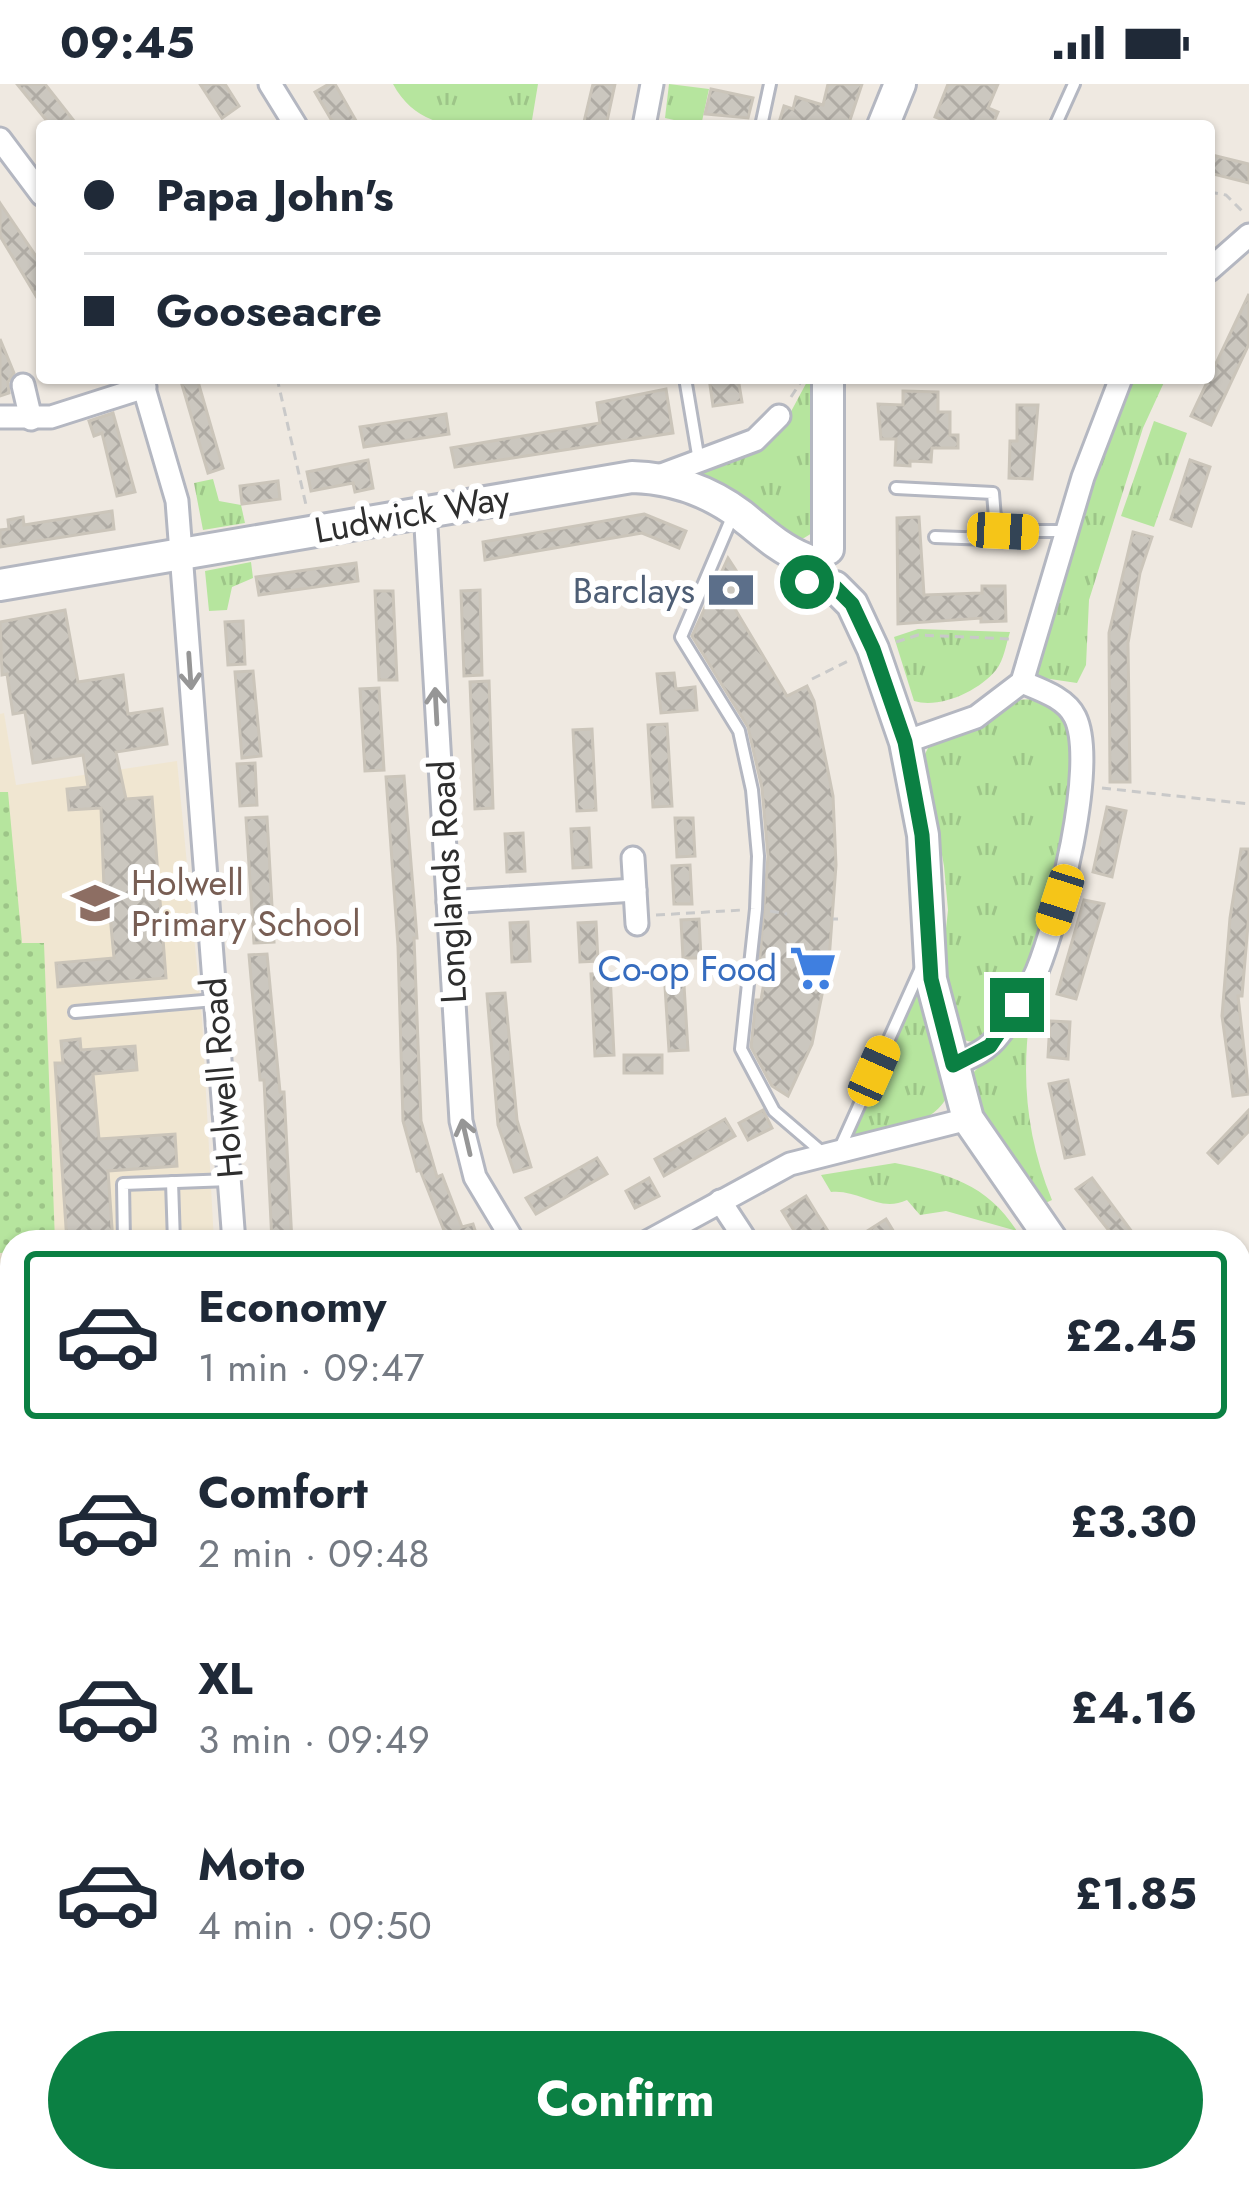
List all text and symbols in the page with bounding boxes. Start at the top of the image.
text: 09:45 [60,10,195,75]
text: Papa John's [156,163,394,228]
text: Gooseacre [156,278,382,343]
street label: Ludwick Way [310,470,514,556]
car [966,511,1040,551]
route start [780,555,834,609]
place label: Barclays [573,564,695,616]
bank icon: Barclays [706,565,756,615]
one-way arrow [179,651,202,690]
one-way arrow [424,687,447,726]
street label: Longlands Road [415,759,479,1005]
place label: Holwell Primary School [131,856,361,949]
car [1032,860,1088,940]
school or university icon: Holwell Primary School [70,878,120,928]
place label: Co-op Food [597,942,777,994]
supermarket icon: Co-op Food [788,943,838,993]
street label: Holwell Road [186,976,256,1180]
route end [990,978,1044,1032]
car [843,1031,905,1111]
one-way arrow [453,1118,476,1156]
text: Economy [198,1274,386,1339]
icon: car [54,1281,162,1389]
text: £2.45 [1065,1303,1197,1368]
text: 1 min · 09:47 [198,1339,424,1396]
text: Comfort [198,1460,368,1525]
icon: car [54,1467,162,1575]
text: £3.30 [1070,1489,1197,1554]
text: 2 min · 09:48 [198,1525,430,1582]
text: XL [198,1646,253,1711]
icon: car [54,1653,162,1761]
text: £4.16 [1071,1675,1197,1740]
text: 3 min · 09:49 [198,1711,430,1768]
text: Moto [198,1832,306,1897]
icon: car [54,1839,162,1947]
text: £1.85 [1075,1861,1197,1926]
text: 4 min · 09:50 [198,1897,432,1954]
button: Confirm [48,2031,1203,2169]

